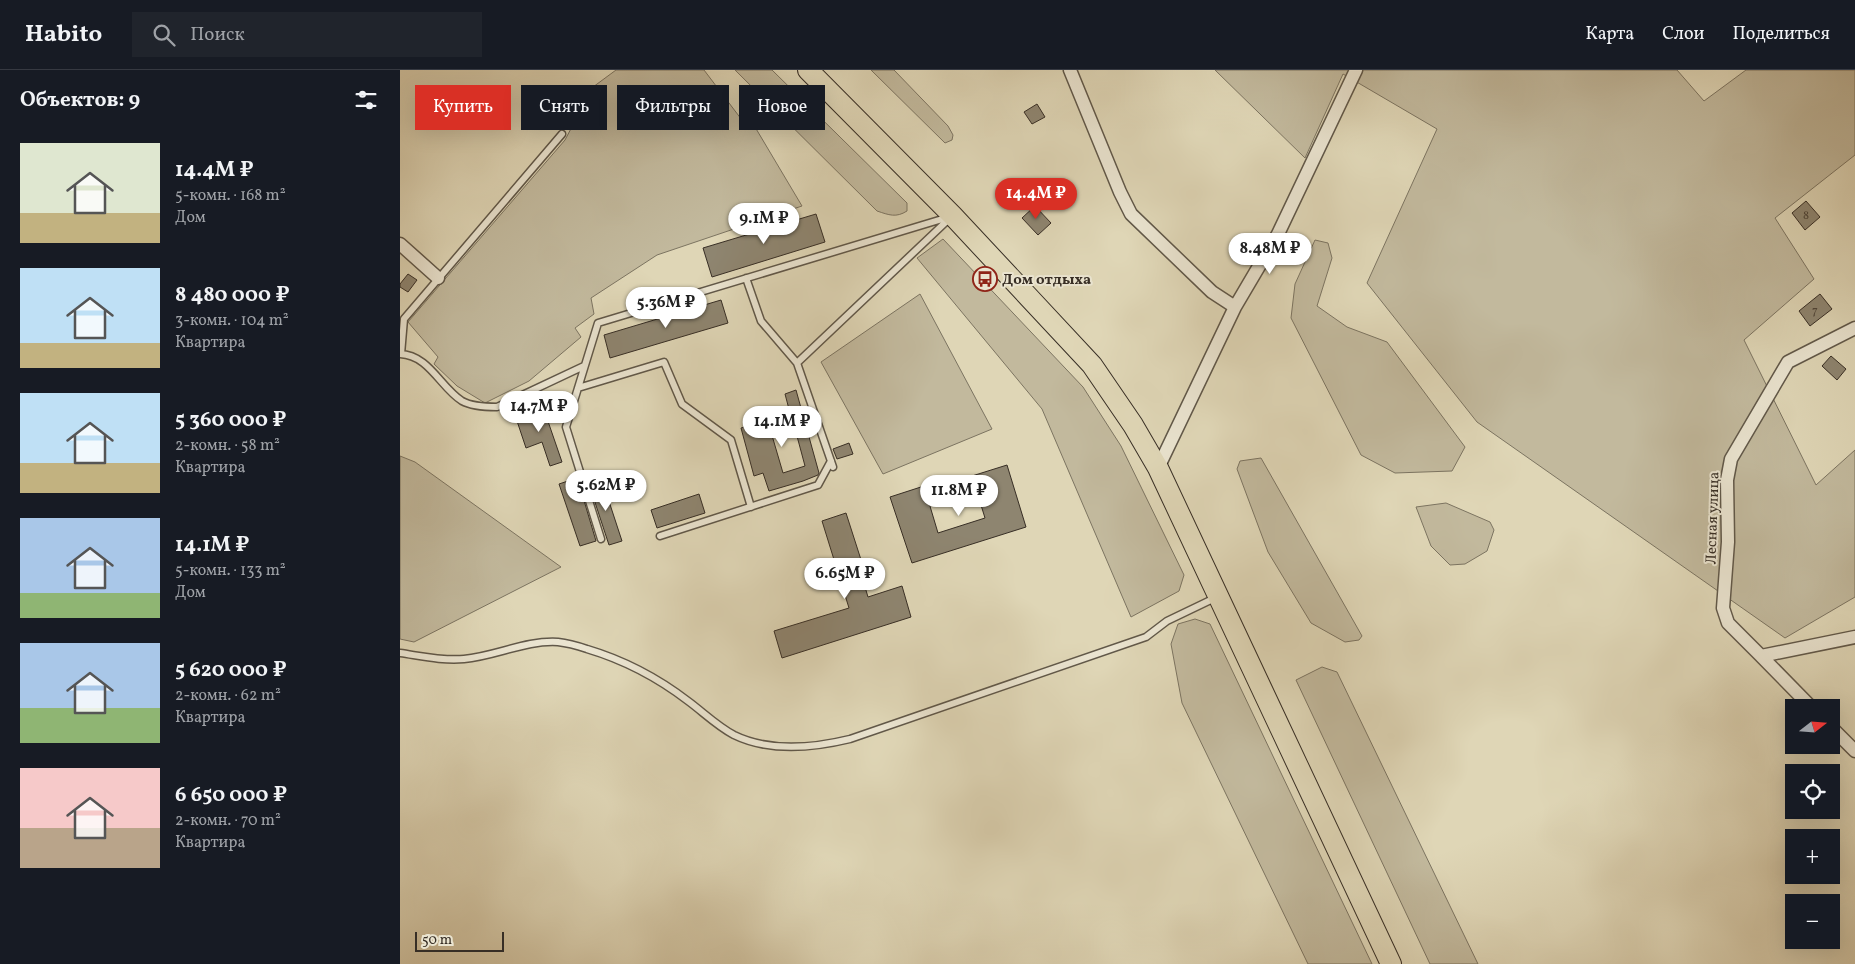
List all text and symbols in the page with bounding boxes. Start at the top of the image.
search box [132,12,482,57]
text: Habito [25,18,102,52]
icon: search [150,21,178,49]
text: Поиск [190,22,245,48]
text: Карта [1586,22,1634,47]
text: Слои [1662,22,1704,47]
text: Поделиться [1732,22,1830,47]
chip: Купить [415,85,511,130]
chip: Снять [521,85,607,130]
chip: Фильтры [617,85,729,130]
chip: Новое [739,85,825,130]
text: Объектов: 9 [20,86,140,115]
icon: filters [352,86,380,114]
text: 14.4M ₽ [175,156,254,185]
icon: home [60,163,120,223]
pin: 14.4M ₽ [990,178,1082,220]
text: 14.4M ₽ [1006,183,1066,205]
text: 5-комн. · 168 m² [175,185,286,207]
pin: 9.1M ₽ [723,202,805,245]
text: Дом [175,207,206,229]
text: 9.1M ₽ [739,208,789,230]
house number: 8 [1803,208,1809,224]
pin: 8.48M ₽ [1224,232,1316,275]
text: 8.48M ₽ [1240,238,1300,260]
bus stop icon: Дом отдыха [972,266,998,292]
place label: Дом отдыха [1002,270,1091,291]
text: 8 480 000 ₽ [175,281,290,310]
pin: 5.36M ₽ [620,286,712,329]
icon: home [60,288,120,348]
text: 5.36M ₽ [637,292,695,314]
house number: 7 [1812,303,1818,319]
text: 3-комн. · 104 m² [175,310,289,332]
text: Квартира [175,332,245,354]
pin: 14.7M ₽ [493,390,585,433]
text: 14.7M ₽ [510,396,568,418]
text: 5 360 000 ₽ [175,406,287,435]
pin: 14.1M ₽ [736,406,828,448]
text: 14.1M ₽ [754,411,810,433]
icon: home [60,413,120,473]
text: 2-комн. · 58 m² [175,435,280,457]
text: Квартира [175,457,245,479]
pin: 5.62M ₽ [560,470,652,512]
street label: Лесная улица [1701,471,1726,565]
pin: 11.8M ₽ [913,474,1005,517]
text: 5.62M ₽ [577,475,635,497]
text: 11.8M ₽ [931,480,987,502]
text: 14.1M ₽ [175,531,249,560]
icon: home [60,538,120,598]
pin: 6.65M ₽ [799,558,891,600]
text: 5-комн. · 133 m² [175,560,286,582]
text: 6.65M ₽ [815,563,875,585]
text: Дом [175,582,206,604]
text: 5 620 000 ₽ [175,656,287,685]
icon: home [60,663,120,723]
text: 2-комн. · 62 m² [175,685,281,707]
north arrow [1785,699,1840,754]
map controls [1785,699,1840,949]
text: Квартира [175,707,245,729]
button: locate [1785,764,1840,819]
text: 6 650 000 ₽ [175,781,287,810]
icon: home [60,788,120,848]
text: 2-комн. · 70 m² [175,810,281,832]
button: + [1785,829,1840,884]
text: Квартира [175,832,245,854]
button: − [1785,894,1840,949]
scale bar [415,929,504,952]
text: 50 m [422,931,452,950]

